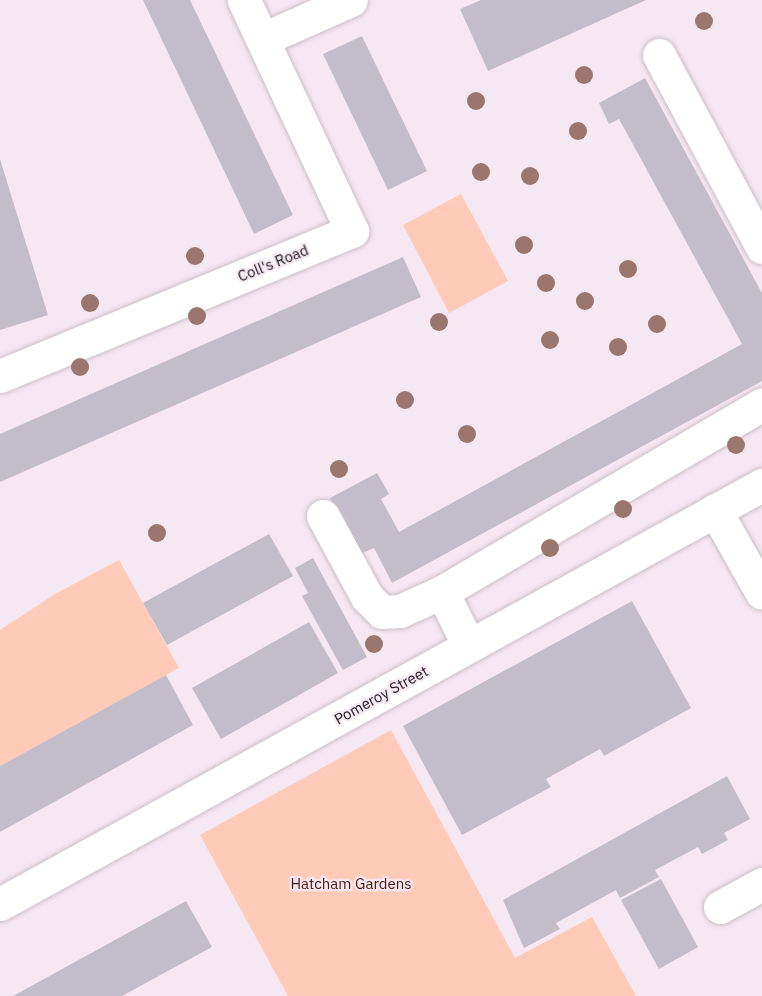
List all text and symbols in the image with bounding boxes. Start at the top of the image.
street label: Coll's Road [235,241,311,285]
street label: Pomeroy Street [331,662,431,728]
park label: Hatcham Gardens [290,875,412,893]

